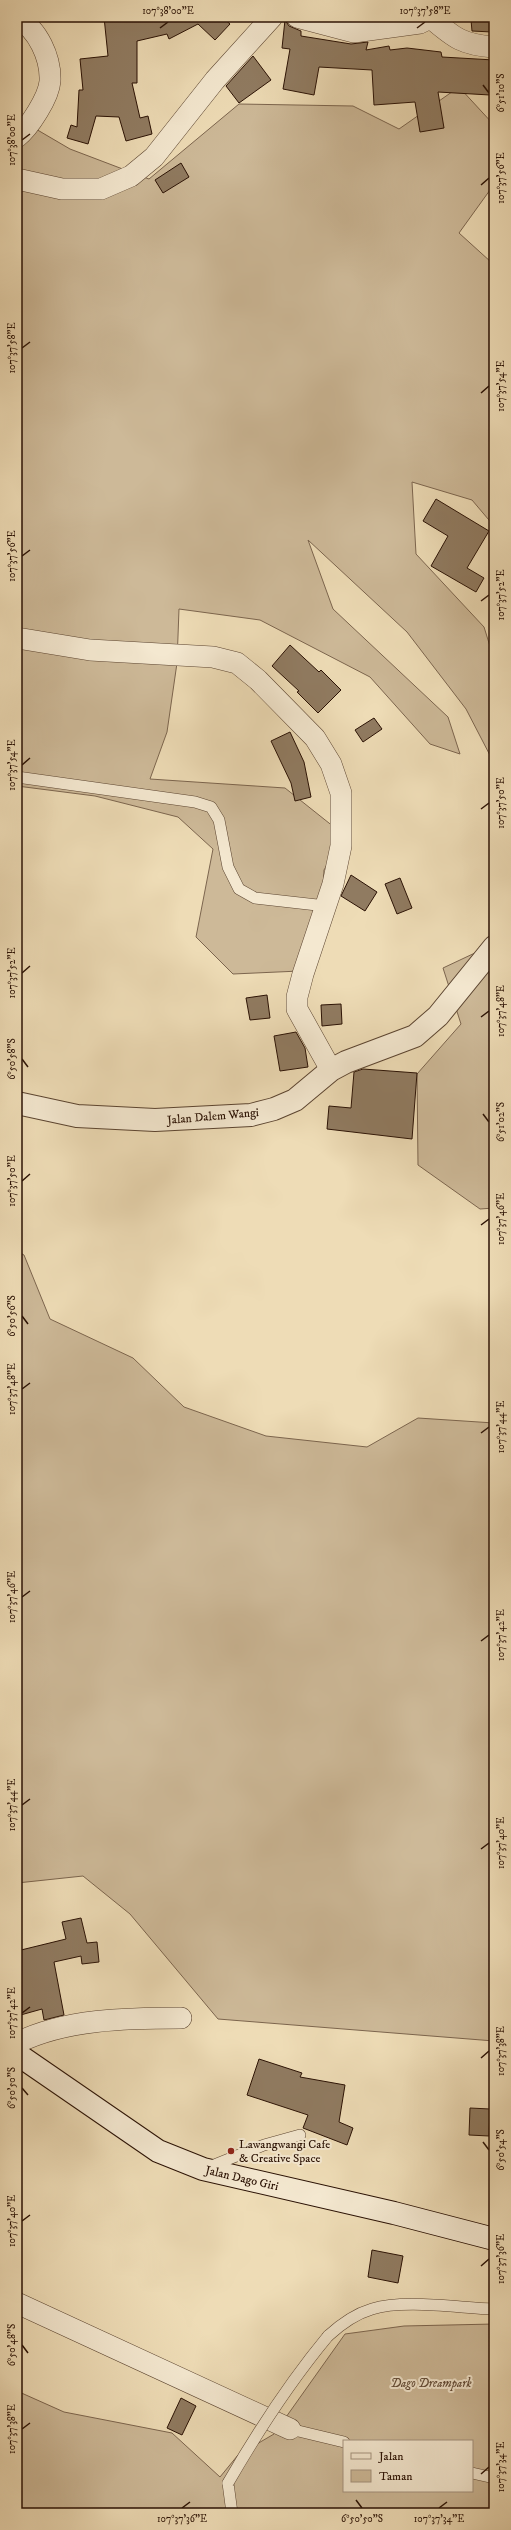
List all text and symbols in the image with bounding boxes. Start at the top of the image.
text: 107°38'00"E [142,5,194,17]
text: 107°37'58"E [399,5,451,17]
text: 6°51'10"S [495,74,507,112]
text: 107°38'00"E [6,114,18,166]
text: 107°37'56"E [495,152,507,204]
text: 107°37'58"E [6,322,18,374]
text: 107°37'54"E [495,360,507,412]
text: 107°37'56"E [6,530,18,582]
text: 107°37'52"E [495,570,507,620]
text: 107°37'54"E [6,739,18,791]
text: 107°37'50"E [495,777,507,829]
text: 107°37'52"E [6,948,18,998]
text: 107°37'48"E [495,985,507,1037]
text: 6°50'58"S [6,1038,18,1080]
text: 6°51'02"S [495,1102,507,1142]
street label: Jalan Dalem Wangi [166,1105,259,1128]
text: 107°37'50"E [6,1155,18,1207]
text: 107°37'46"E [495,1193,507,1245]
text: 6°50'56"S [6,1295,18,1337]
text: 107°37'48"E [6,1363,18,1415]
text: 107°37'44"E [495,1401,507,1453]
text: 107°37'46"E [6,1571,18,1623]
text: 107°37'42"E [495,1609,507,1661]
text: 107°37'44"E [6,1779,18,1831]
text: 107°37'40"E [495,1817,507,1869]
text: 107°37'42"E [6,1987,18,2039]
text: 107°37'38"E [495,2026,507,2076]
text: 6°50'50"S [6,2067,18,2109]
text: 6°50'54"S [495,2129,507,2171]
place label: Lawangwangi Cafe & Creative Space [239,2137,330,2166]
marker: Lawangwangi Cafe & Creative Space [226,2146,236,2156]
street label: Jalan Dago Giri [203,2163,280,2194]
text: 107°37'40"E [6,2195,18,2247]
text: 107°37'36"E [495,2234,507,2284]
text: 6°50'48"S [6,2324,18,2366]
park label: Dago Dreampark [390,2376,472,2391]
text: 107°37'38"E [6,2404,18,2454]
legend [343,2440,473,2492]
text: 107°37'34"E [495,2442,507,2492]
text: Jalan [378,2449,404,2464]
text: Taman [379,2469,413,2484]
text: 107°37'36"E [157,2513,207,2525]
text: 6°50'50"S [341,2513,383,2525]
text: 107°37'34"E [414,2513,464,2525]

